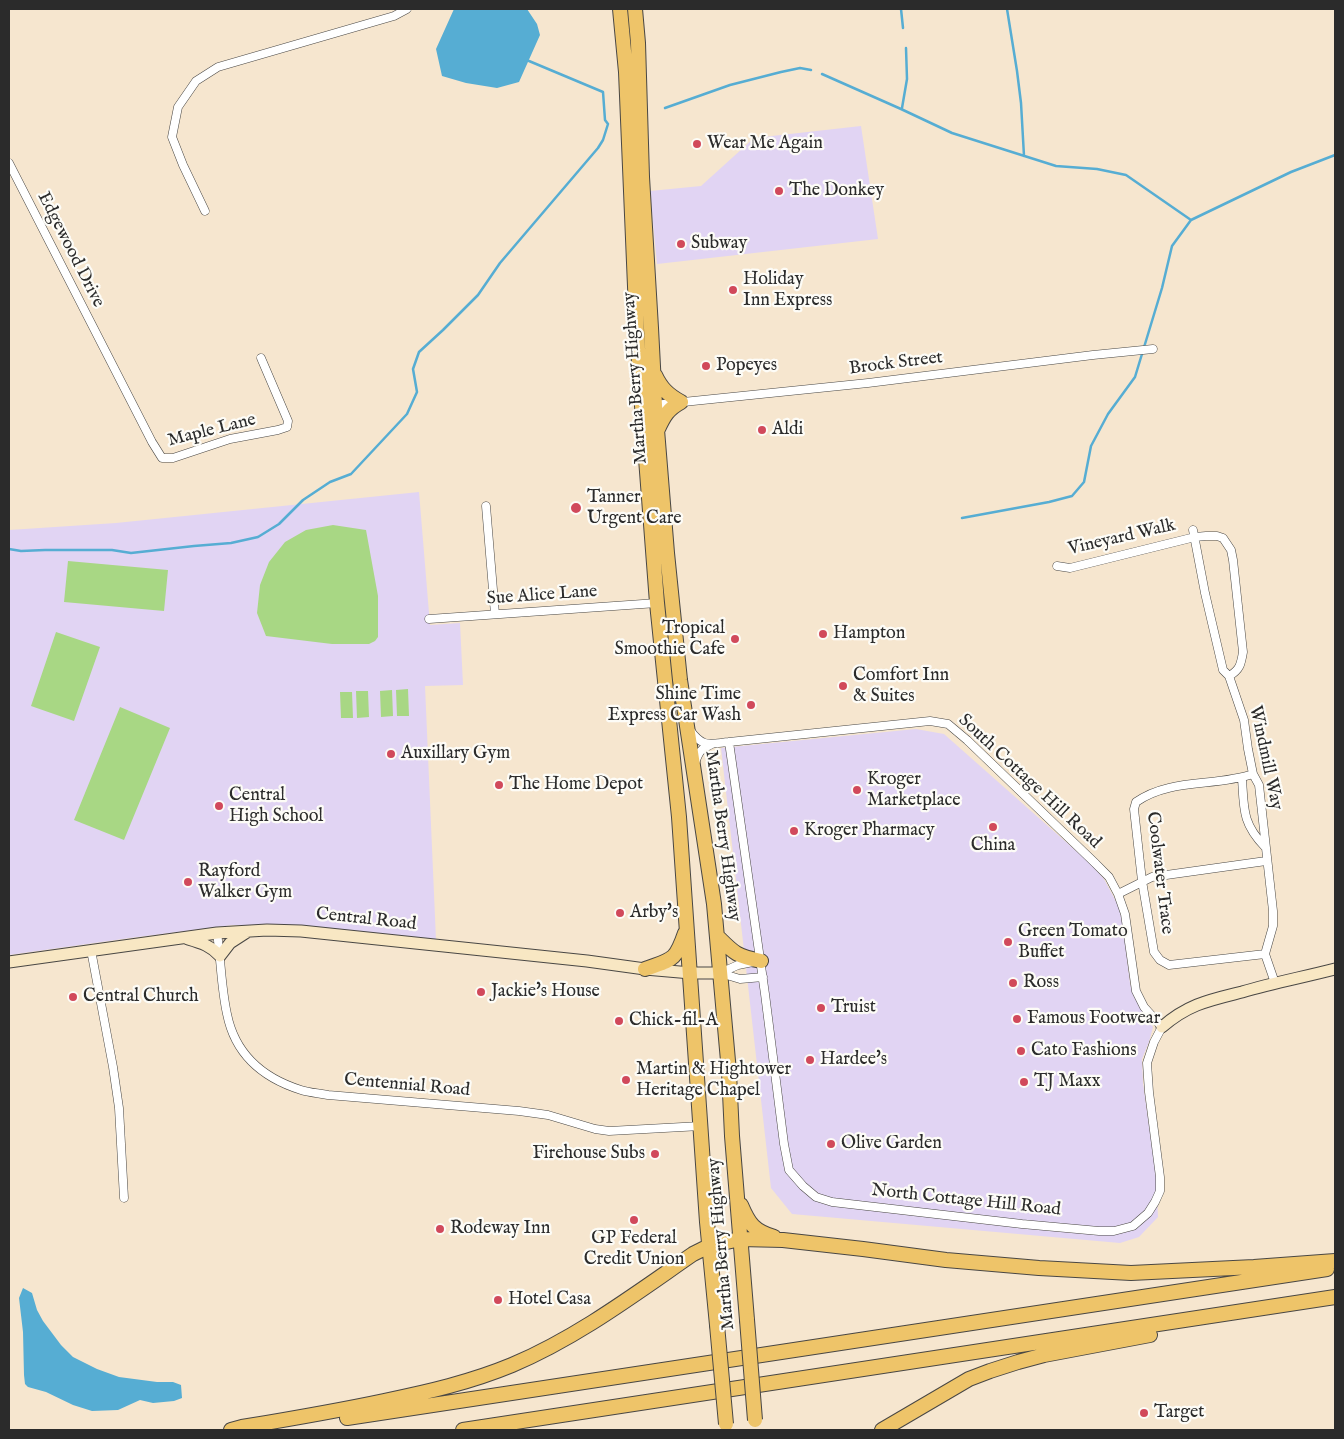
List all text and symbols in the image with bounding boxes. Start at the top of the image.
place label: Wear Me Again [707,133,823,155]
marker: Wear Me Again [691,138,703,150]
place label: The Donkey [789,180,884,202]
marker: The Donkey [773,185,785,197]
street label: Edgewood Drive [32,189,108,311]
place label: Subway [691,233,747,255]
marker: Subway [675,238,687,250]
place label: Holiday Inn Express [743,269,832,312]
marker: Holiday Inn Express [727,284,739,296]
street label: Martha Berry Highway [619,291,653,465]
street label: Brock Street [848,348,944,380]
place label: Popeyes [716,355,777,377]
marker: Popeyes [700,360,712,372]
street label: Maple Lane [166,410,258,452]
place label: Aldi [772,419,803,441]
marker: Aldi [756,424,768,436]
place label: Tanner Urgent Care [587,487,682,530]
marker: Tanner Urgent Care [569,501,583,515]
street label: Vineyard Walk [1066,515,1178,561]
street label: Sue Alice Lane [486,581,598,611]
place label: Tropical Smoothie Cafe [614,618,725,660]
place label: Hampton [833,623,905,645]
marker: Hampton [817,628,829,640]
marker: Tropical Smoothie Cafe [729,633,741,645]
place label: Comfort Inn & Suites [853,665,949,708]
marker: Comfort Inn & Suites [837,680,849,692]
place label: Shine Time Express Car Wash [608,684,741,726]
marker: Shine Time Express Car Wash [745,699,757,711]
street label: Windmill Way [1243,704,1287,812]
street label: South Cottage Hill Road [953,710,1105,854]
place label: Auxillary Gym [401,743,510,765]
marker: Auxillary Gym [385,748,397,760]
street label: Martha Berry Highway [699,749,745,923]
place label: Kroger Marketplace [867,769,961,812]
place label: The Home Depot [509,774,643,796]
marker: The Home Depot [493,779,505,791]
marker: Kroger Marketplace [851,784,863,796]
place label: Central High School [229,785,323,828]
marker: Central High School [213,800,225,812]
street label: Coolwater Trace [1141,810,1177,936]
place label: Kroger Pharmacy [804,820,935,842]
marker: China [987,821,999,833]
marker: Kroger Pharmacy [788,825,800,837]
place label: China [971,835,1015,857]
place label: Rayford Walker Gym [198,861,292,904]
marker: Rayford Walker Gym [182,876,194,888]
place label: Arby's [630,902,678,924]
street label: Central Road [315,904,417,936]
marker: Arby's [614,907,626,919]
place label: Green Tomato Buffet [1018,921,1128,964]
marker: Green Tomato Buffet [1002,936,1014,948]
place label: Ross [1023,972,1059,994]
marker: Ross [1007,977,1019,989]
place label: Jackie's House [491,981,600,1003]
place label: Central Church [83,986,199,1008]
marker: Jackie's House [475,986,487,998]
marker: Central Church [67,991,79,1003]
place label: Truist [831,997,876,1019]
marker: Truist [815,1002,827,1014]
place label: Famous Footwear [1027,1008,1160,1030]
place label: Chick-fil-A [629,1010,718,1032]
marker: Famous Footwear [1011,1013,1023,1025]
marker: Chick-fil-A [613,1015,625,1027]
place label: Cato Fashions [1031,1040,1137,1062]
marker: Cato Fashions [1015,1045,1027,1057]
place label: Hardee's [820,1049,887,1071]
marker: Hardee's [804,1054,816,1066]
place label: Martin & Hightower Heritage Chapel [636,1059,791,1102]
street label: Centennial Road [343,1070,471,1102]
place label: TJ Maxx [1034,1071,1101,1093]
marker: Martin & Hightower Heritage Chapel [620,1074,632,1086]
marker: TJ Maxx [1018,1076,1030,1088]
place label: Olive Garden [841,1133,942,1155]
marker: Olive Garden [825,1138,837,1150]
place label: Firehouse Subs [532,1143,645,1165]
marker: Firehouse Subs [649,1148,661,1160]
street label: Martha Berry Highway [704,1157,740,1331]
street label: North Cottage Hill Road [870,1180,1062,1222]
marker: GP Federal Credit Union [628,1214,640,1226]
place label: Rodeway Inn [450,1218,550,1240]
marker: Rodeway Inn [434,1223,446,1235]
place label: GP Federal Credit Union [584,1228,684,1270]
place label: Hotel Casa [508,1289,591,1311]
marker: Hotel Casa [492,1294,504,1306]
place label: Target [1154,1402,1204,1424]
marker: Target [1138,1407,1150,1419]

